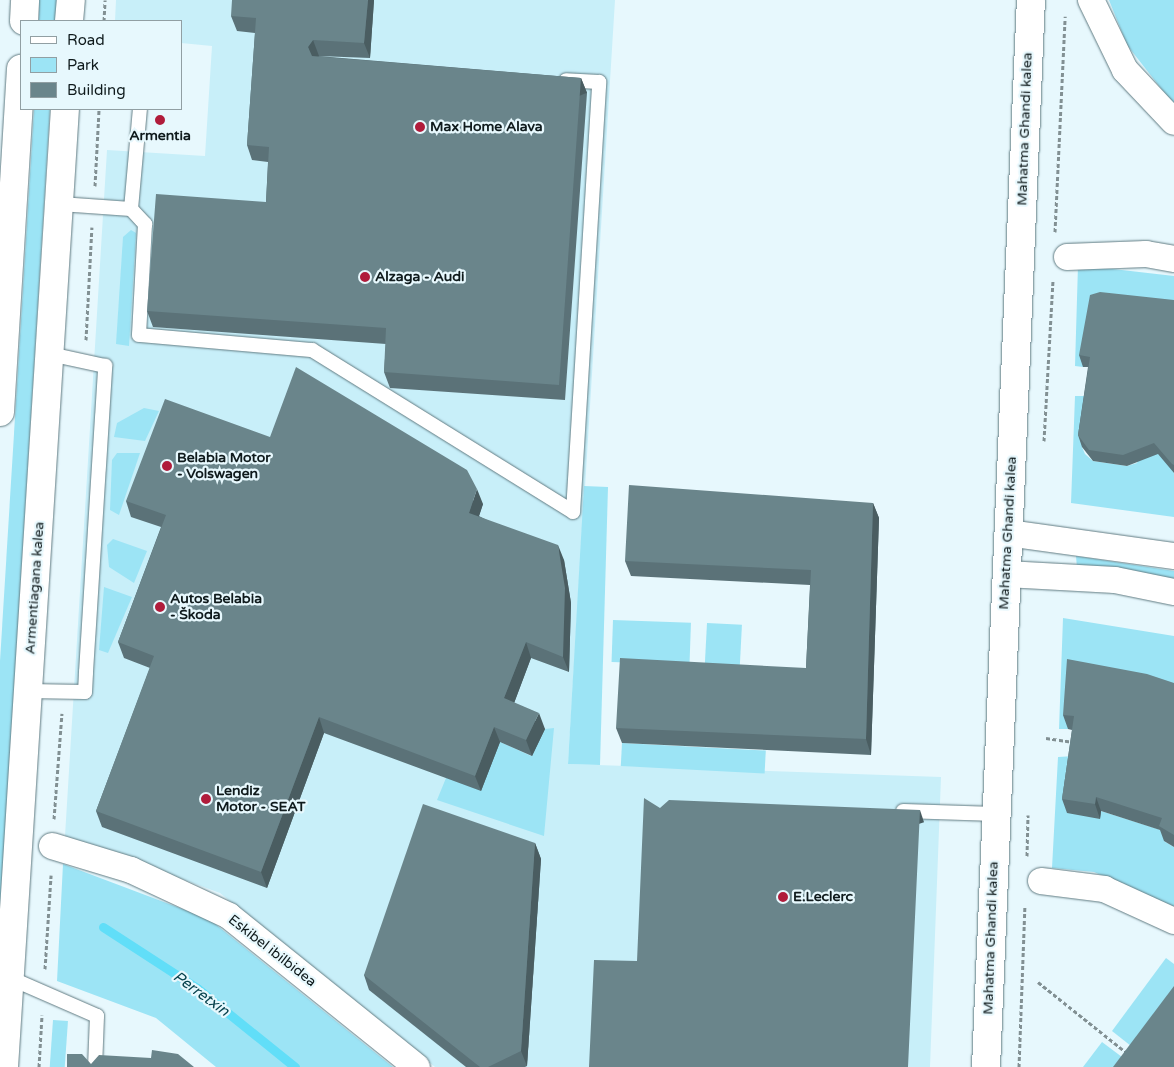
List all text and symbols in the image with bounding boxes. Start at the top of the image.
legend [20,20,182,110]
text: Road [67,31,105,49]
street label: Mahatma Ghandi kalea [1014,52,1036,206]
text: Park [67,56,99,74]
text: Building [67,81,126,99]
marker: Armentia [154,114,166,126]
place label: Max Home Alava [430,119,543,135]
marker: Max Home Alava [414,121,426,133]
place label: Armentia [129,128,191,144]
place label: Alzaga - Audi [375,269,464,285]
marker: Alzaga - Audi [359,271,371,283]
place label: Belabia Motor - Volswagen [177,450,271,482]
street label: Mahatma Ghandi kalea [996,456,1020,610]
marker: Belabia Motor - Volswagen [161,460,173,472]
street label: Armentiagana kalea [22,521,48,655]
place label: Autos Belabia - Škoda [170,591,262,624]
marker: Autos Belabia - Škoda [154,601,166,613]
place label: Lendiz Motor - SEAT [216,783,306,816]
marker: Lendiz Motor - SEAT [200,793,212,805]
street label: Mahatma Ghandi kalea [980,861,1002,1015]
place label: E.Leclerc [793,889,853,905]
marker: E.Leclerc [777,891,789,903]
street label: Eskibel ibilbidea [225,912,319,990]
water label: Perretxin [169,968,233,1020]

